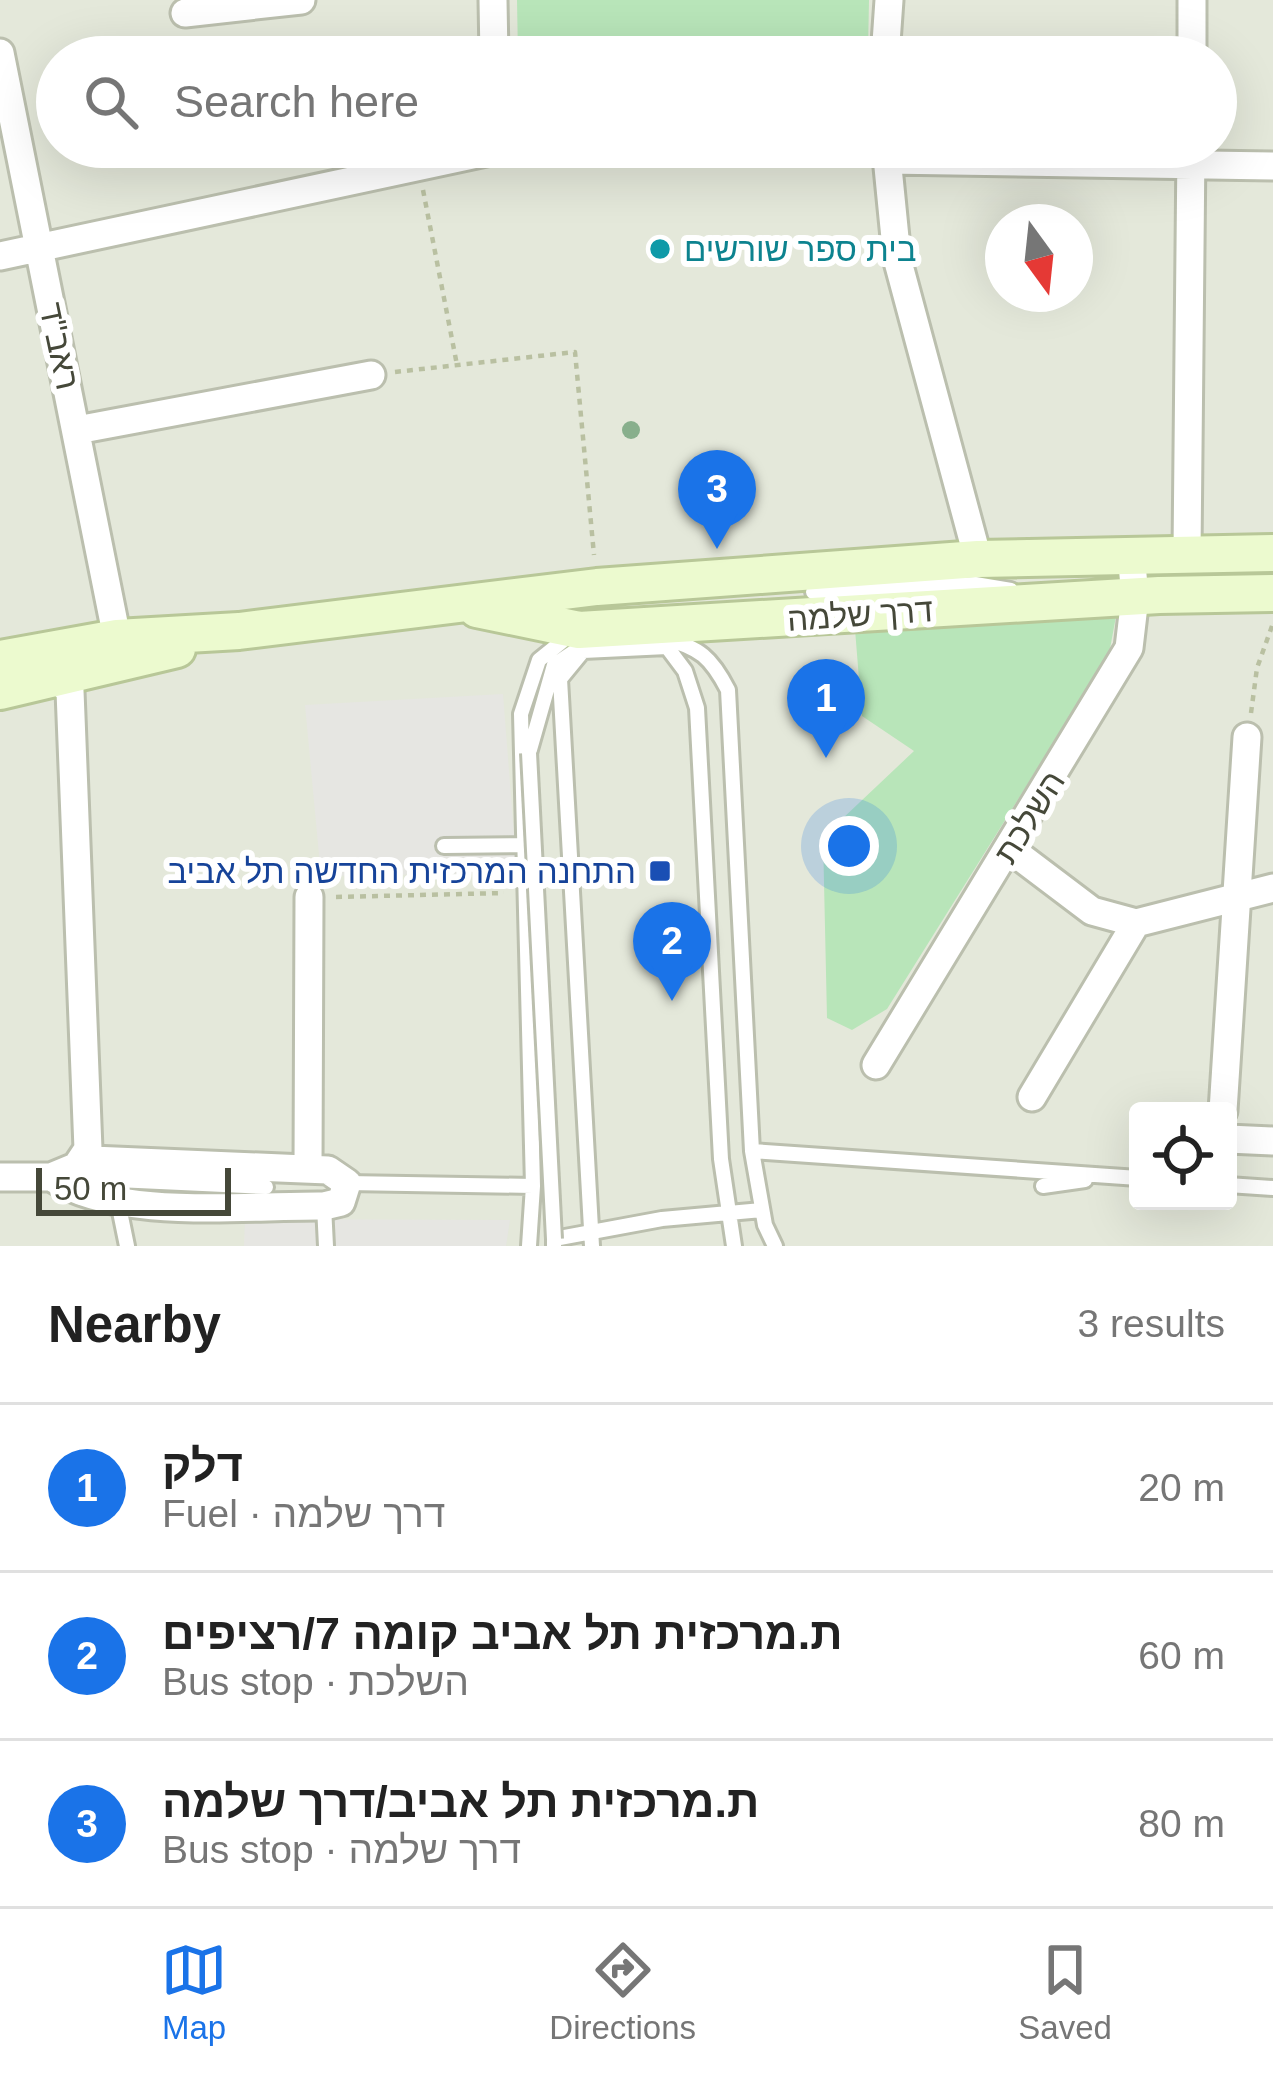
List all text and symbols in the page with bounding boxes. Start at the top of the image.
search box [36,36,1237,168]
icon: search [78,69,144,135]
text: Search here [174,76,419,127]
north arrow [985,204,1093,312]
place label: בית ספר שורשים [684,231,917,268]
marker: בית ספר שורשים [647,236,673,262]
street label: ראב"ד [32,299,87,393]
pin: 3 [678,450,756,549]
street label: דרך שלמה [786,591,934,638]
pin: 1 [787,659,865,758]
street label: השלכת [987,764,1072,870]
your location [819,816,879,876]
place label: התחנה המרכזית החדשה תל אביב [168,853,636,890]
marker: התחנה המרכזית החדשה תל אביב [647,858,673,884]
pin: 2 [633,902,711,1001]
map controls [1129,1102,1237,1210]
button: locate [1129,1102,1237,1210]
scale bar [36,1162,231,1215]
text: 50 m [54,1170,127,1207]
text: Nearby [48,1296,221,1353]
text: 3 results [1078,1302,1225,1345]
text: דלק [162,1440,243,1491]
text: 1 [76,1466,98,1509]
text: 20 m [1138,1466,1225,1509]
text: Fuel · דרך שלמה [162,1492,445,1535]
text: ת.מרכזית תל אביב קומה 7/רציפים [162,1608,843,1659]
text: 2 [76,1634,98,1677]
text: 60 m [1138,1634,1225,1677]
text: Bus stop · השלכת [162,1660,469,1703]
text: ת.מרכזית תל אביב/דרך שלמה [162,1776,759,1827]
text: 3 [76,1802,98,1845]
text: 80 m [1138,1802,1225,1845]
text: Bus stop · דרך שלמה [162,1828,521,1871]
tab: Map [161,1937,227,2047]
tab: Directions [549,1937,696,2047]
tab: Saved [1018,1937,1112,2047]

